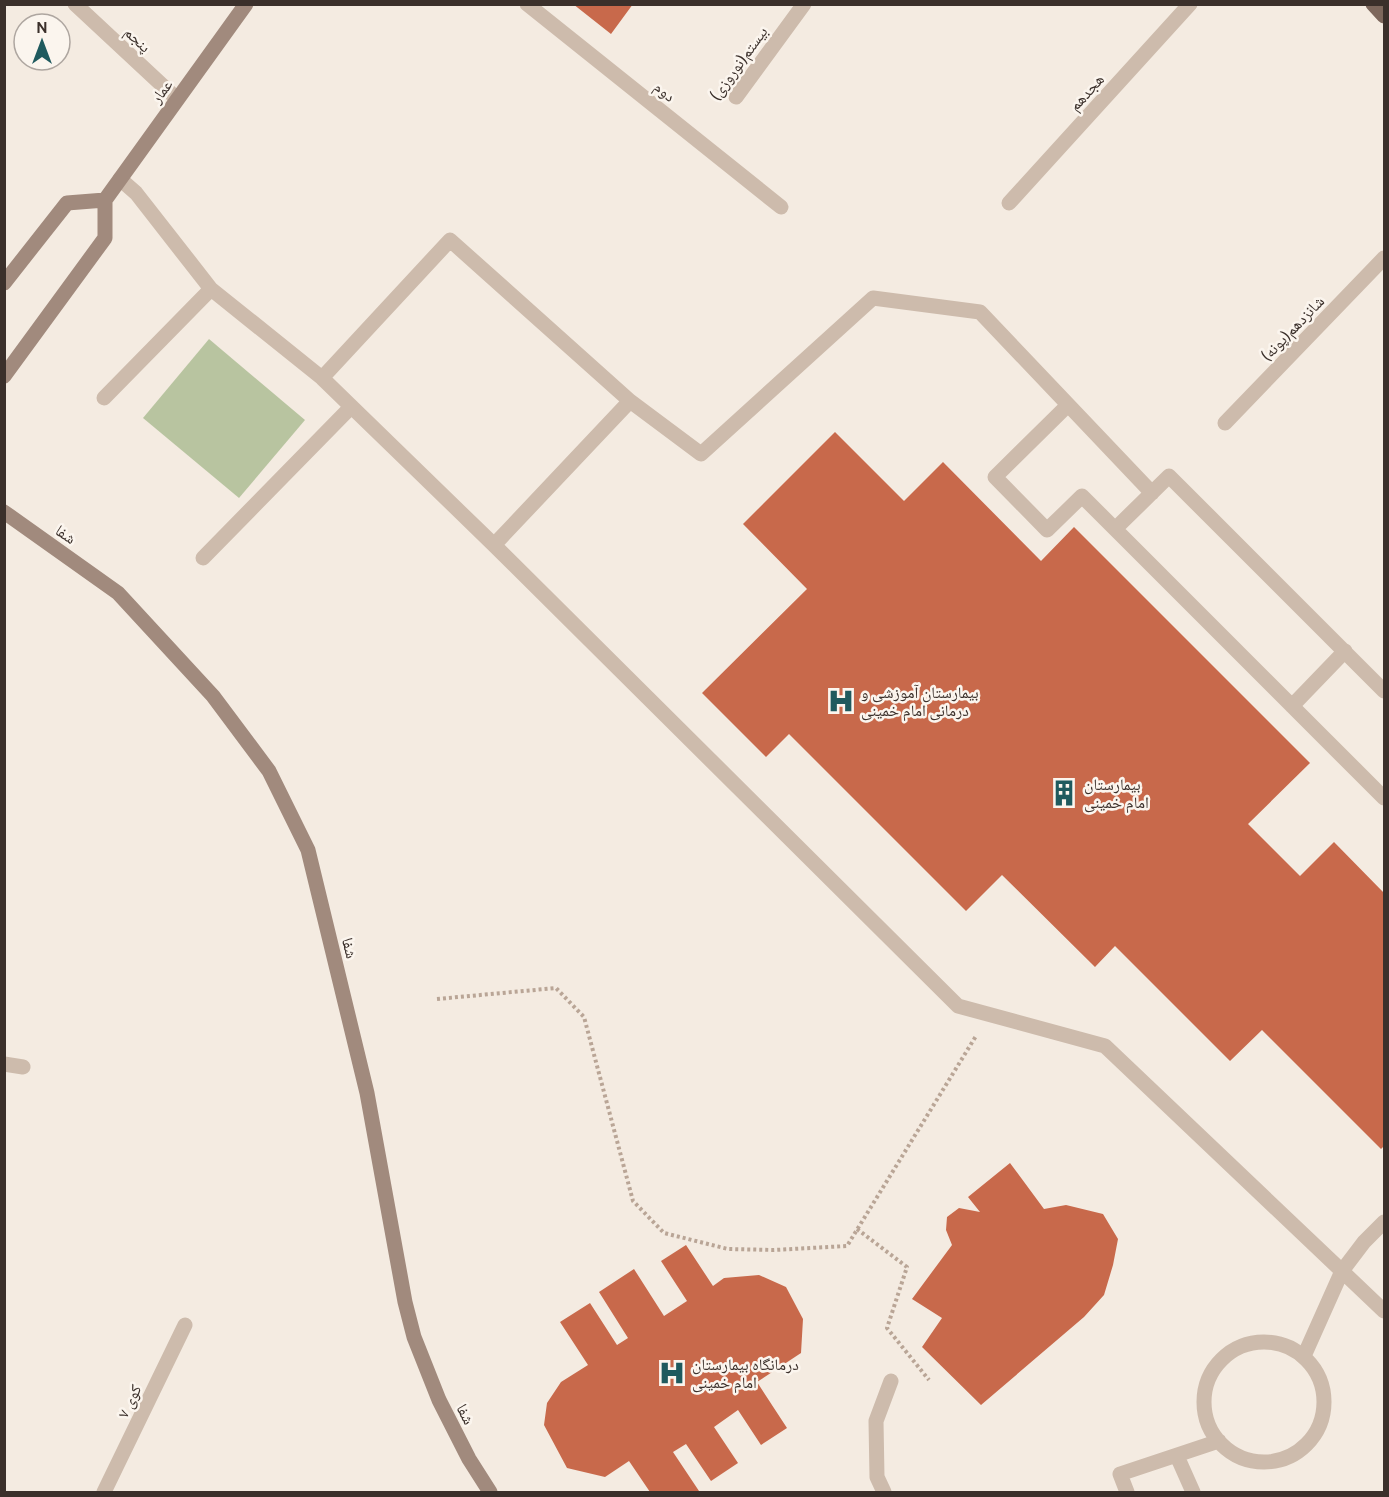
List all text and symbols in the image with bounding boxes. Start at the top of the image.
north arrow [12,12,72,72]
text: N [36,18,48,37]
street label: پنجم [120,22,155,57]
street label: بیستم(نوروزی) [705,23,772,104]
street label: هجدهم [1065,70,1109,115]
street label: عمار [146,76,176,108]
street label: دوم [650,77,679,106]
street label: شانزدهم(پونه) [1257,292,1329,366]
street label: شفا [52,521,80,548]
place label: بیمارستان آموزشی و درمانی امام خمینی [861,683,979,721]
hospital icon: بیمارستان آموزشی و درمانی امام خمینی [826,686,856,716]
place label: بیمارستان امام خمینی [1084,775,1149,813]
building icon: بیمارستان امام خمینی [1049,778,1079,808]
street label: شفا [338,936,361,961]
place label: درمانگاه بیمارستان امام خمینی [692,1355,799,1393]
hospital icon: درمانگاه بیمارستان امام خمینی [657,1358,687,1388]
street label: کوی ۷ [113,1381,147,1421]
street label: شفا [452,1401,479,1428]

